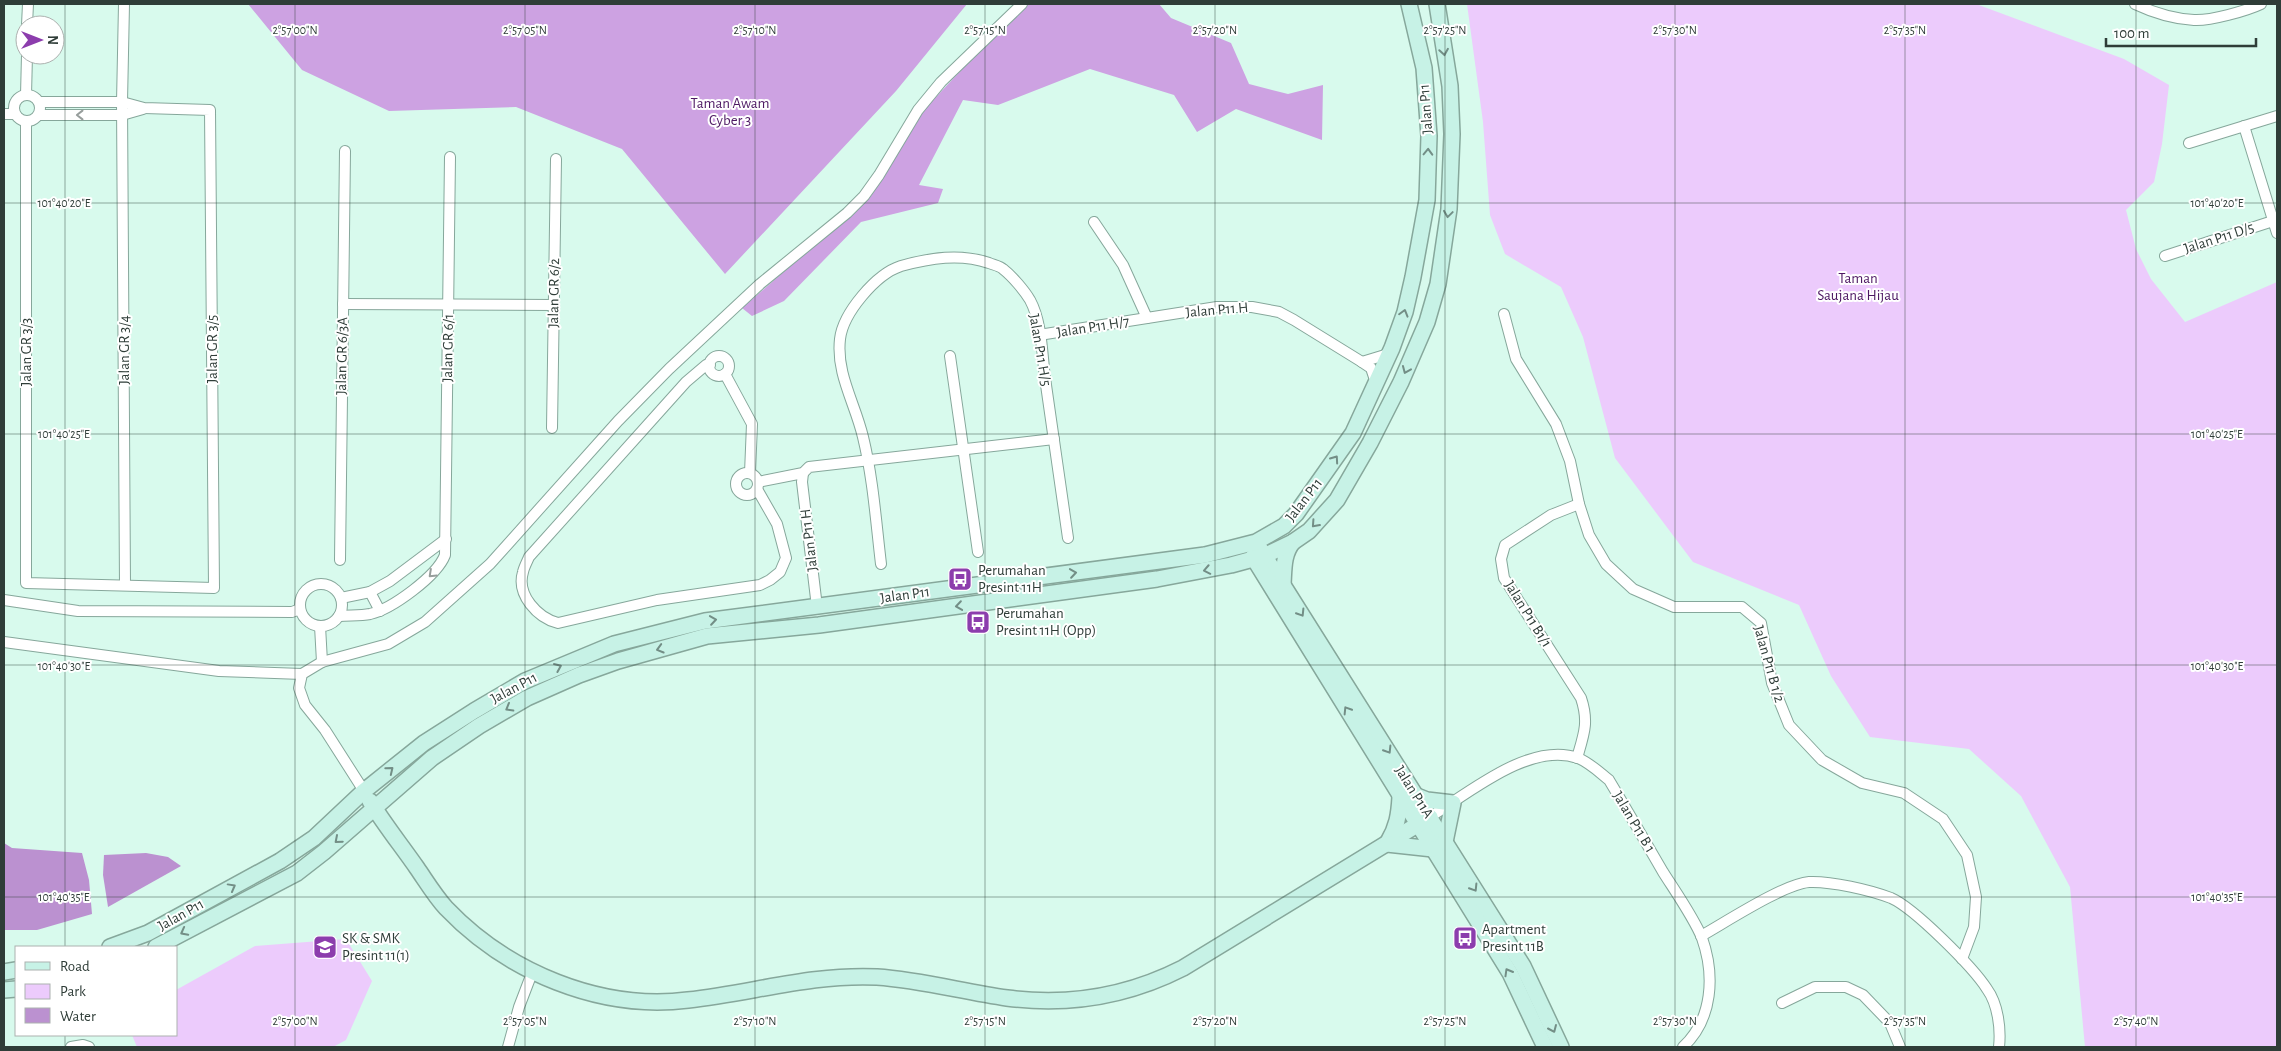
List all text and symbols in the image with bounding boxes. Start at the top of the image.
north arrow [15,15,65,65]
scale bar [2106,15,2256,47]
text: 2°57'00"N [272,24,318,36]
text: 2°57'05"N [503,24,547,36]
text: 2°57'10"N [733,24,777,36]
text: 2°57'15"N [964,24,1006,36]
text: 2°57'20"N [1193,24,1237,36]
text: 2°57'25"N [1423,24,1467,36]
text: 2°57'30"N [1653,24,1697,36]
text: 2°57'35"N [1884,24,1926,36]
text: 100 m [2114,26,2149,41]
text: N [45,35,59,45]
one-way arrow [1439,48,1449,56]
street label: Jalan P11 [1417,83,1435,135]
park label: Taman Awam Cyber 3 [690,96,770,128]
one-way arrow [76,110,84,120]
one-way arrow [1423,148,1433,156]
text: 101°40'20"E [37,197,91,209]
text: 101°40'20"E [2190,197,2244,209]
one-way arrow [1443,210,1454,218]
street label: Jalan P11 D/5 [2182,220,2256,256]
street label: Jalan GR 6/2 [546,258,562,328]
park label: Taman Saujana Hijau [1817,271,1899,303]
street label: Jalan P11 H [1185,300,1249,320]
one-way arrow [1398,308,1409,317]
street label: Jalan P11 H/5 [1026,313,1054,387]
street label: Jalan GR 6/1 [440,314,456,382]
street label: Jalan P11 H/7 [1056,314,1130,340]
street label: Jalan GR 3/4 [117,315,132,385]
street label: Jalan GR 3/5 [205,315,220,383]
street label: Jalan GR 6/3A [334,317,350,395]
street label: Jalan GR 3/3 [19,318,34,386]
one-way arrow [1402,365,1413,374]
text: 101°40'25"E [38,428,90,440]
text: 101°40'25"E [2191,428,2243,440]
one-way arrow [1329,455,1338,464]
street label: Jalan P11 [1283,476,1325,524]
street label: Jalan P11 H [798,508,820,572]
one-way arrow [1312,518,1321,527]
place label: Perumahan Presint 11H [978,563,1046,595]
one-way arrow [1202,564,1211,575]
bus stop icon: Perumahan Presint 11H [947,566,973,592]
one-way arrow [429,568,438,577]
one-way arrow [1069,568,1077,579]
street label: Jalan P11 B1/1 [1502,578,1554,650]
street label: Jalan P11 [879,584,931,606]
one-way arrow [955,600,963,611]
place label: Perumahan Presint 11H (Opp) [996,606,1096,638]
one-way arrow [1294,607,1304,616]
bus stop icon: Perumahan Presint 11H (Opp) [965,609,991,635]
one-way arrow [709,616,717,626]
street label: Jalan P11 B 1/2 [1751,624,1787,704]
one-way arrow [657,644,665,654]
text: 101°40'30"E [38,660,91,672]
text: 101°40'30"E [2191,660,2244,672]
one-way arrow [553,662,562,673]
street label: Jalan P11 [488,670,540,706]
one-way arrow [506,702,515,712]
one-way arrow [1344,707,1354,716]
one-way arrow [1381,744,1391,753]
street label: Jalan P11A [1392,763,1436,821]
one-way arrow [384,767,394,776]
street label: Jalan P11 B 1 [1610,789,1658,855]
one-way arrow [335,834,344,843]
one-way arrow [1467,882,1477,891]
one-way arrow [227,883,236,893]
text: 101°40'35"E [38,891,90,903]
text: 101°40'35"E [2191,891,2243,903]
street label: Jalan P11 [155,896,207,934]
place label: Apartment Presint 11B [1482,922,1546,954]
bus stop icon: Apartment Presint 11B [1452,925,1478,951]
one-way arrow [180,926,189,936]
place label: SK & SMK Presint 11(1) [342,931,410,963]
school or university icon: SK & SMK Presint 11(1) [312,934,338,960]
legend [15,946,178,1036]
text: Road [60,959,90,974]
one-way arrow [1505,968,1515,977]
text: Park [60,984,86,999]
text: Water [60,1009,96,1024]
text: 2°57'00"N [272,1015,318,1027]
text: 2°57'05"N [503,1015,547,1027]
text: 2°57'10"N [733,1015,777,1027]
text: 2°57'15"N [964,1015,1006,1027]
text: 2°57'20"N [1193,1015,1237,1027]
text: 2°57'25"N [1423,1015,1467,1027]
text: 2°57'30"N [1653,1015,1697,1027]
text: 2°57'35"N [1884,1015,1926,1027]
text: 2°57'40"N [2114,1015,2158,1027]
one-way arrow [1547,1024,1557,1033]

